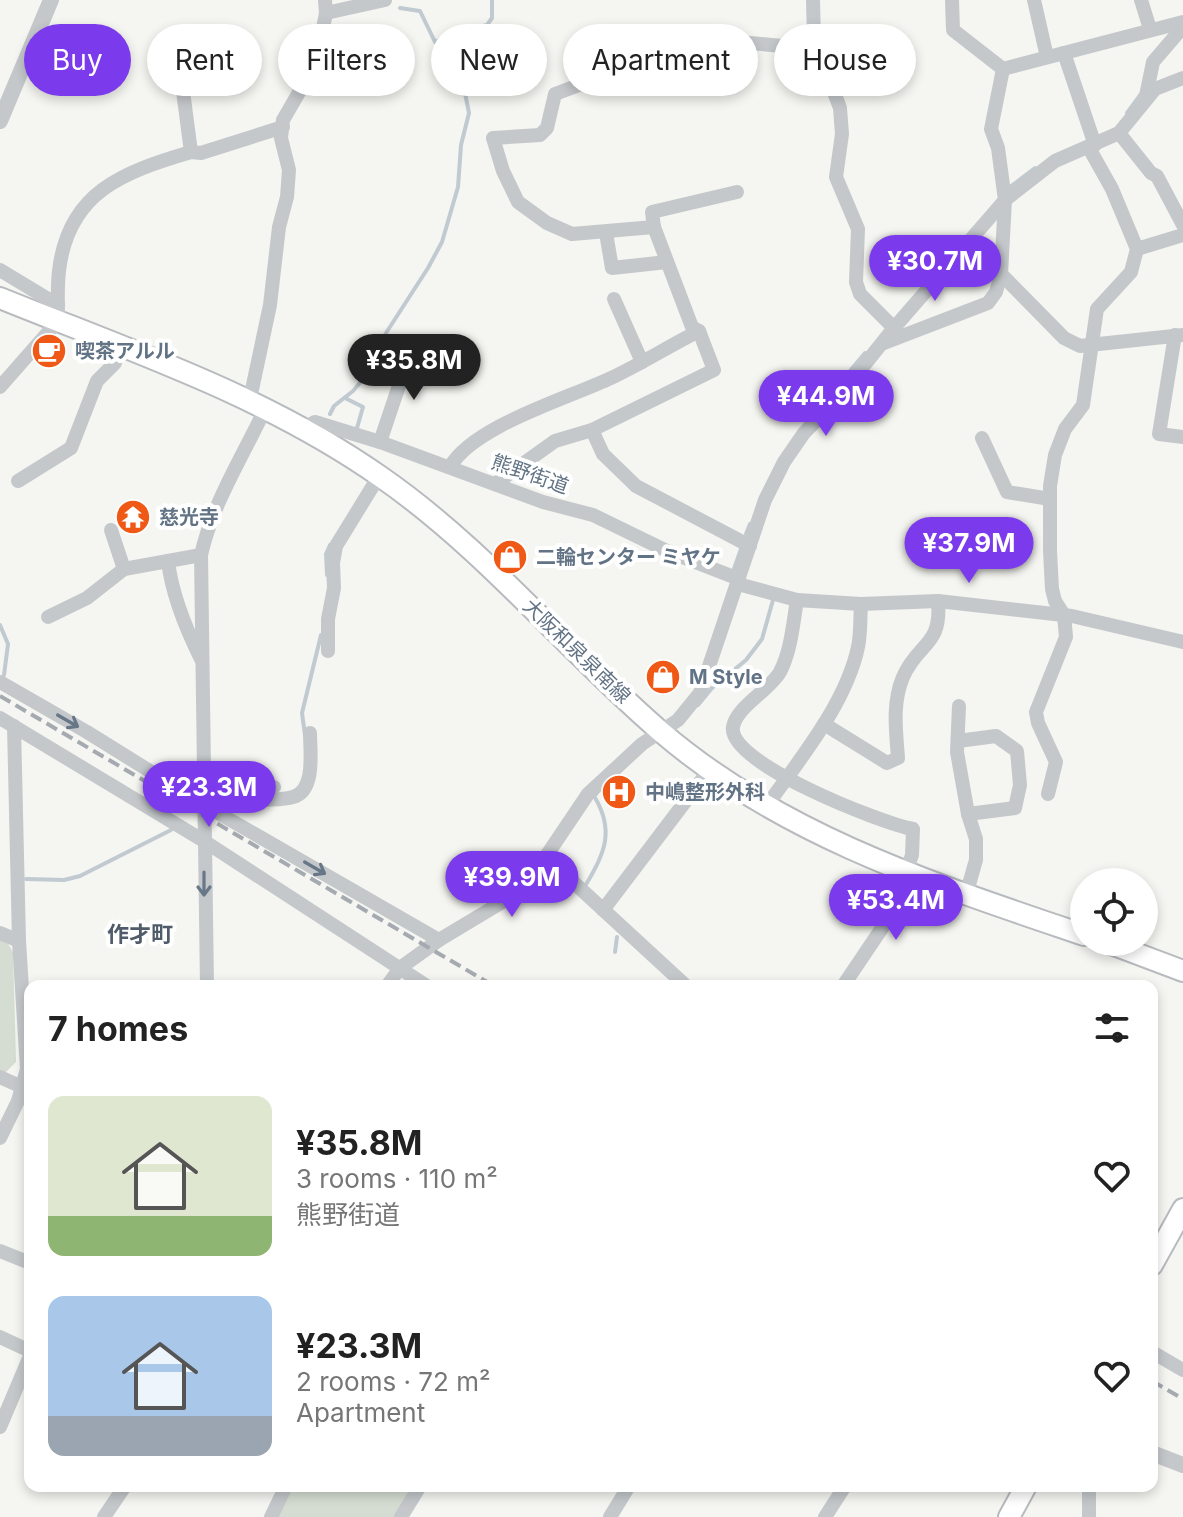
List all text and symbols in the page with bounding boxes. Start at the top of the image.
chip: Buy [24,24,131,96]
chip: Rent [147,24,262,96]
chip: Filters [278,24,415,96]
chip: New [431,24,547,96]
chip: Apartment [563,24,758,96]
chip: House [774,24,916,96]
pin: ¥30.7M [870,235,1000,303]
text: ¥30.7M [887,245,983,276]
cafe icon: 喫茶アルル [30,332,68,370]
pin: ¥35.8M [349,334,479,402]
place label: 喫茶アルル [75,339,175,363]
text: ¥35.8M [366,344,462,375]
pin: ¥44.9M [761,370,891,438]
text: ¥44.9M [777,380,875,411]
street label: 熊野街道 [488,450,572,498]
temple icon: 慈光寺 [114,498,152,536]
place label: 慈光寺 [159,505,219,529]
pin: ¥37.9M [904,517,1034,585]
text: ¥37.9M [923,527,1015,558]
shop icon: 二輪センター ミヤケ [491,538,529,576]
place label: 二輪センター ミヤケ [536,545,721,569]
street label: 大阪和泉泉南線 [518,594,636,708]
shop icon: M Style [644,658,682,696]
place label: M Style [689,665,763,689]
one-way arrow [56,713,79,729]
pin: ¥23.3M [144,761,274,829]
text: ¥23.3M [161,771,257,802]
hospital icon: 中嶋整形外科 [600,773,638,811]
place label: 中嶋整形外科 [645,780,765,804]
pin: ¥39.9M [447,851,577,919]
one-way arrow [303,860,326,876]
text: ¥39.9M [463,861,561,892]
map controls [1070,868,1158,956]
button: locate [1070,868,1158,956]
one-way arrow [196,870,212,897]
pin: ¥53.4M [831,874,961,942]
text: ¥53.4M [847,884,945,915]
district label: 作才町 [107,921,173,947]
icon: filters [1090,1006,1134,1050]
text: 7 homes [48,1008,188,1049]
text: ¥35.8M [296,1122,423,1163]
icon: home [112,1128,208,1224]
icon: heart [1090,1154,1134,1198]
text: 3 rooms · 110 m² [296,1163,498,1194]
text: 熊野街道 [296,1199,400,1230]
text: ¥23.3M [296,1325,422,1366]
icon: home [112,1328,208,1424]
icon: heart [1090,1354,1134,1398]
text: 2 rooms · 72 m² [296,1366,490,1397]
text: Apartment [296,1397,425,1428]

